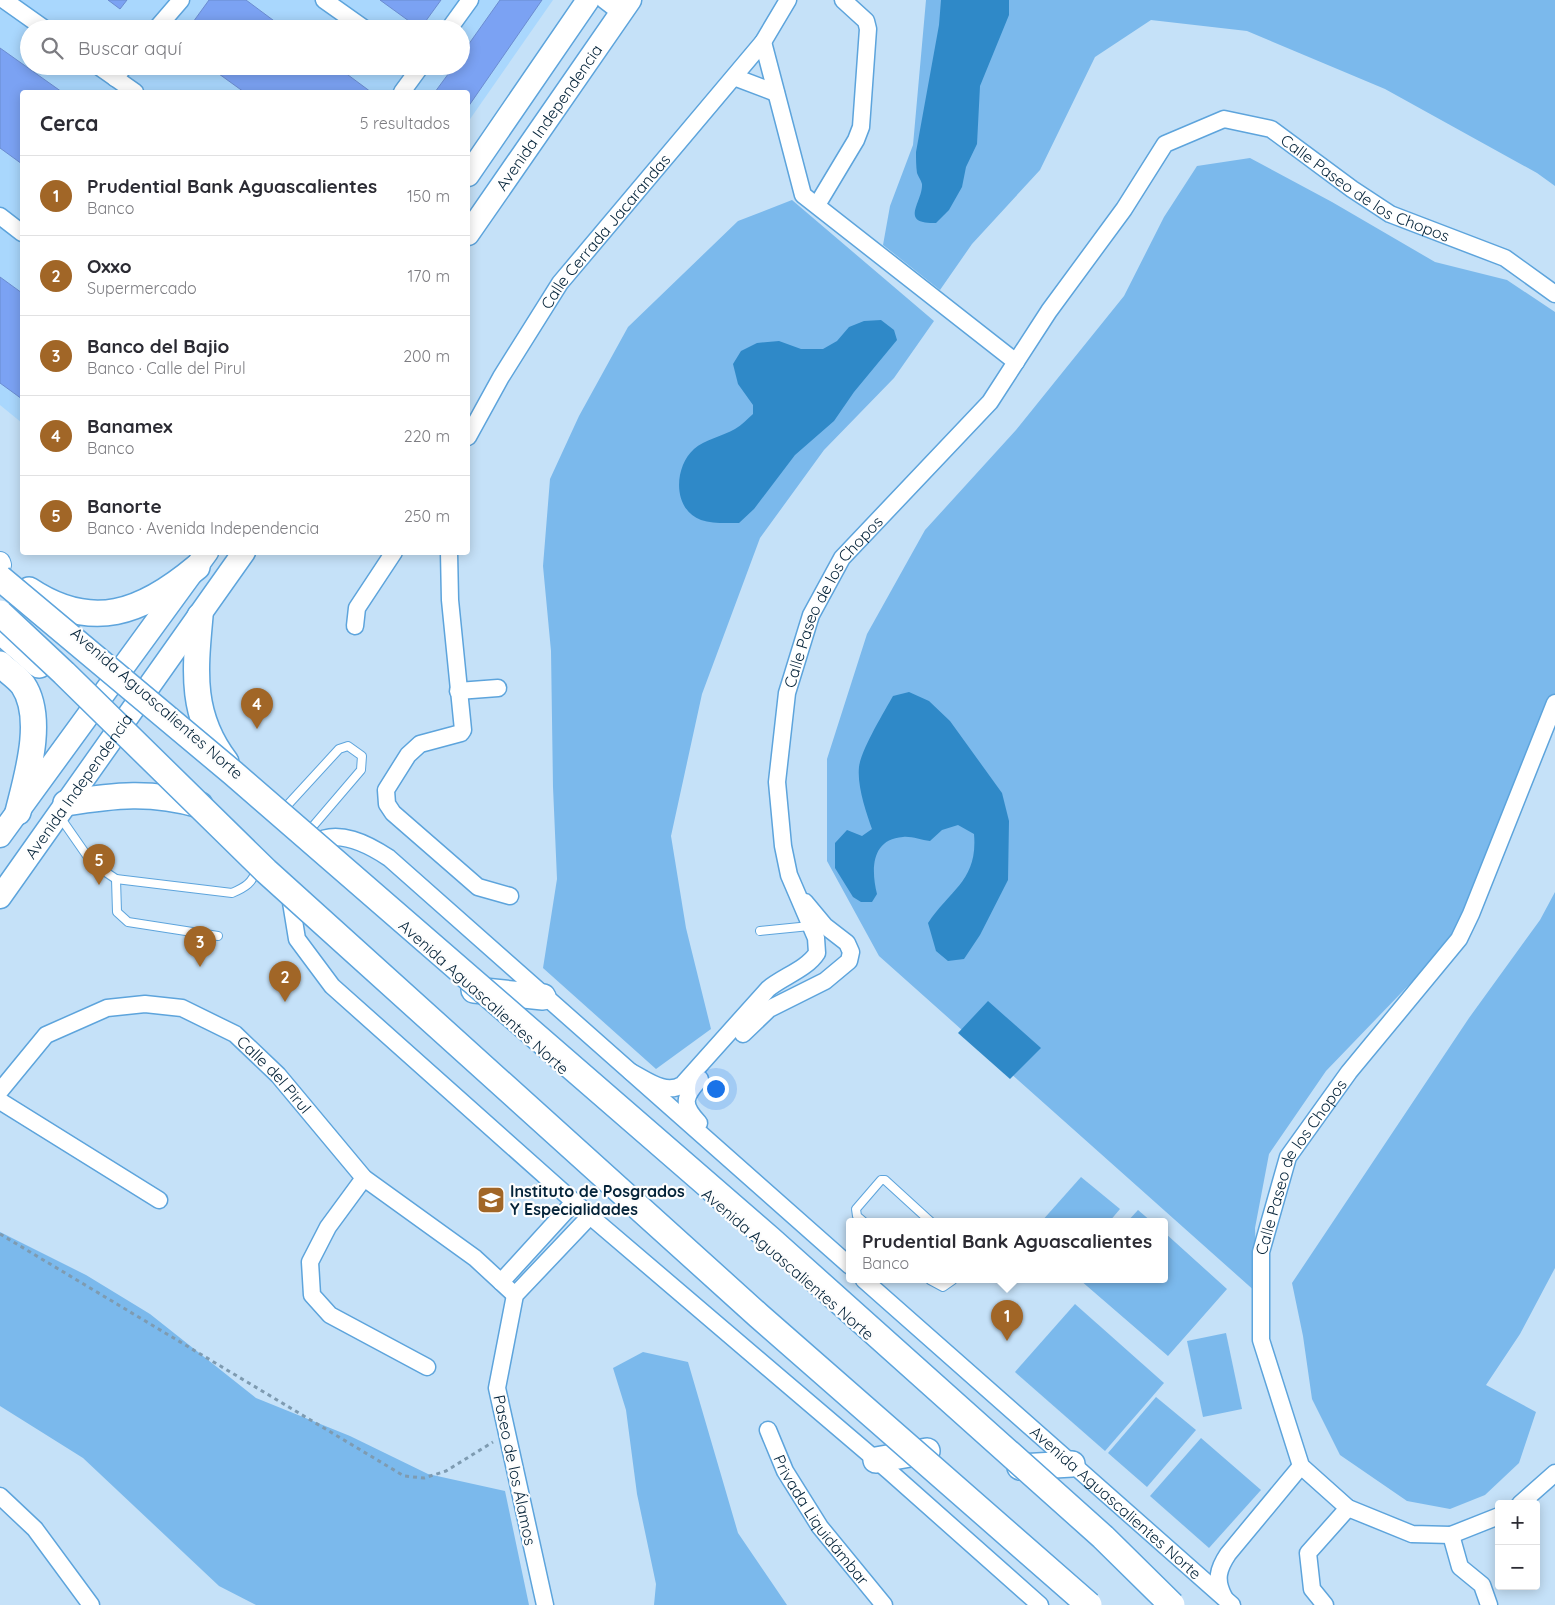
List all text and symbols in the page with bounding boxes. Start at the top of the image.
search box [20,20,470,75]
icon: search [38,34,66,62]
text: Buscar aquí [78,36,182,60]
street label: Avenida Independencia [491,40,606,194]
text: Cerca [40,110,98,136]
text: 5 resultados [360,113,450,133]
street label: Calle Paseo de los Chopos [1277,130,1453,246]
street label: Calle Cerrada Jacarandas [536,150,674,313]
text: Prudential Bank Aguascalientes [87,174,377,198]
text: 1 [53,186,59,206]
text: 150 m [407,186,450,206]
text: Banco [87,198,134,218]
text: Oxxo [87,254,132,278]
text: 2 [51,266,61,286]
text: 170 m [407,266,450,286]
text: Supermercado [87,278,197,298]
text: Banco del Bajio [87,334,229,358]
text: 3 [52,346,60,366]
text: 200 m [403,346,450,366]
text: Banco · Calle del Pirul [87,358,246,378]
text: Banamex [87,414,173,438]
text: 4 [51,426,61,446]
text: 220 m [404,426,450,446]
text: Banco [87,438,134,458]
text: Banorte [87,494,162,518]
text: 5 [51,506,61,526]
text: 250 m [404,506,450,526]
street label: Calle Paseo de los Chopos [779,512,887,690]
text: Banco · Avenida Independencia [87,518,319,538]
street label: Avenida Aguascalientes Norte [67,623,247,783]
pin: 4 [241,688,273,729]
street label: Avenida Independencia [20,709,137,862]
pin: 5 [83,844,115,885]
street label: Avenida Aguascalientes Norte [395,915,573,1079]
pin: 3 [184,926,216,967]
pin: 2 [269,961,301,1002]
street label: Calle del Pirul [233,1031,316,1117]
street label: Calle Paseo de los Chopos [1251,1075,1351,1257]
your location [703,1076,729,1102]
place label: Instituto de Posgrados Y Especialidades [510,1181,685,1219]
street label: Avenida Aguascalientes Norte [698,1184,878,1344]
school or university icon: Instituto de Posgrados Y Especialidades [476,1185,506,1215]
popup [846,1218,1168,1283]
text: Prudential Bank Aguascalientes [862,1229,1152,1253]
text: Banco [862,1253,909,1273]
pin: 1 [991,1300,1023,1341]
street label: Paseo de los Álamos [489,1393,541,1547]
street label: Avenida Aguascalientes Norte [1026,1421,1206,1583]
street label: Privada Liquidámbar [769,1452,873,1589]
map controls [1495,1500,1540,1590]
button: + [1495,1500,1540,1545]
button: − [1495,1545,1540,1590]

